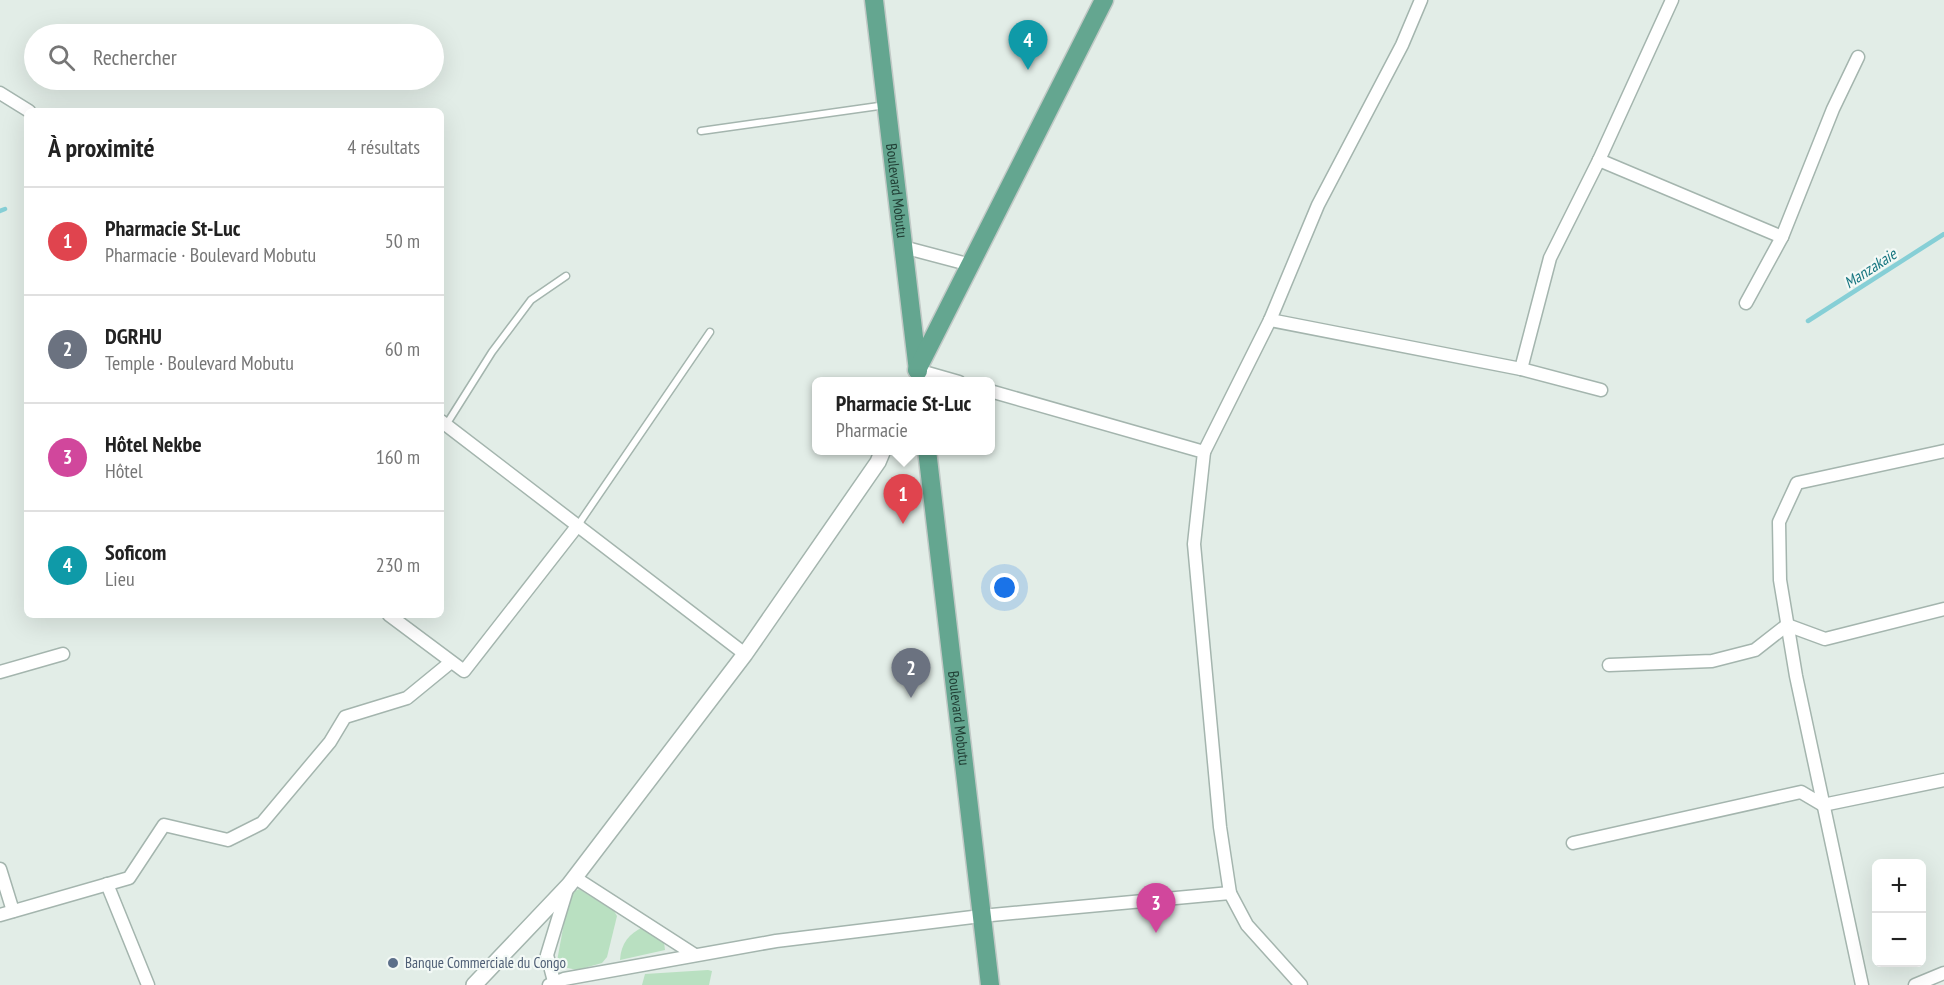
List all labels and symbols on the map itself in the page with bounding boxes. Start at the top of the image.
pin: 4 [1008,20,1048,70]
street label: Boulevard Mobutu [882,142,912,239]
water label: Manzakaie [1840,243,1901,292]
pin: 1 [884,474,922,524]
your location [990,573,1019,602]
pin: 2 [892,648,930,698]
street label: Boulevard Mobutu [944,670,974,766]
pin: 3 [1136,884,1176,933]
place label: Banque Commerciale du Congo [405,953,566,972]
marker: Banque Commerciale du Congo [386,956,400,970]

